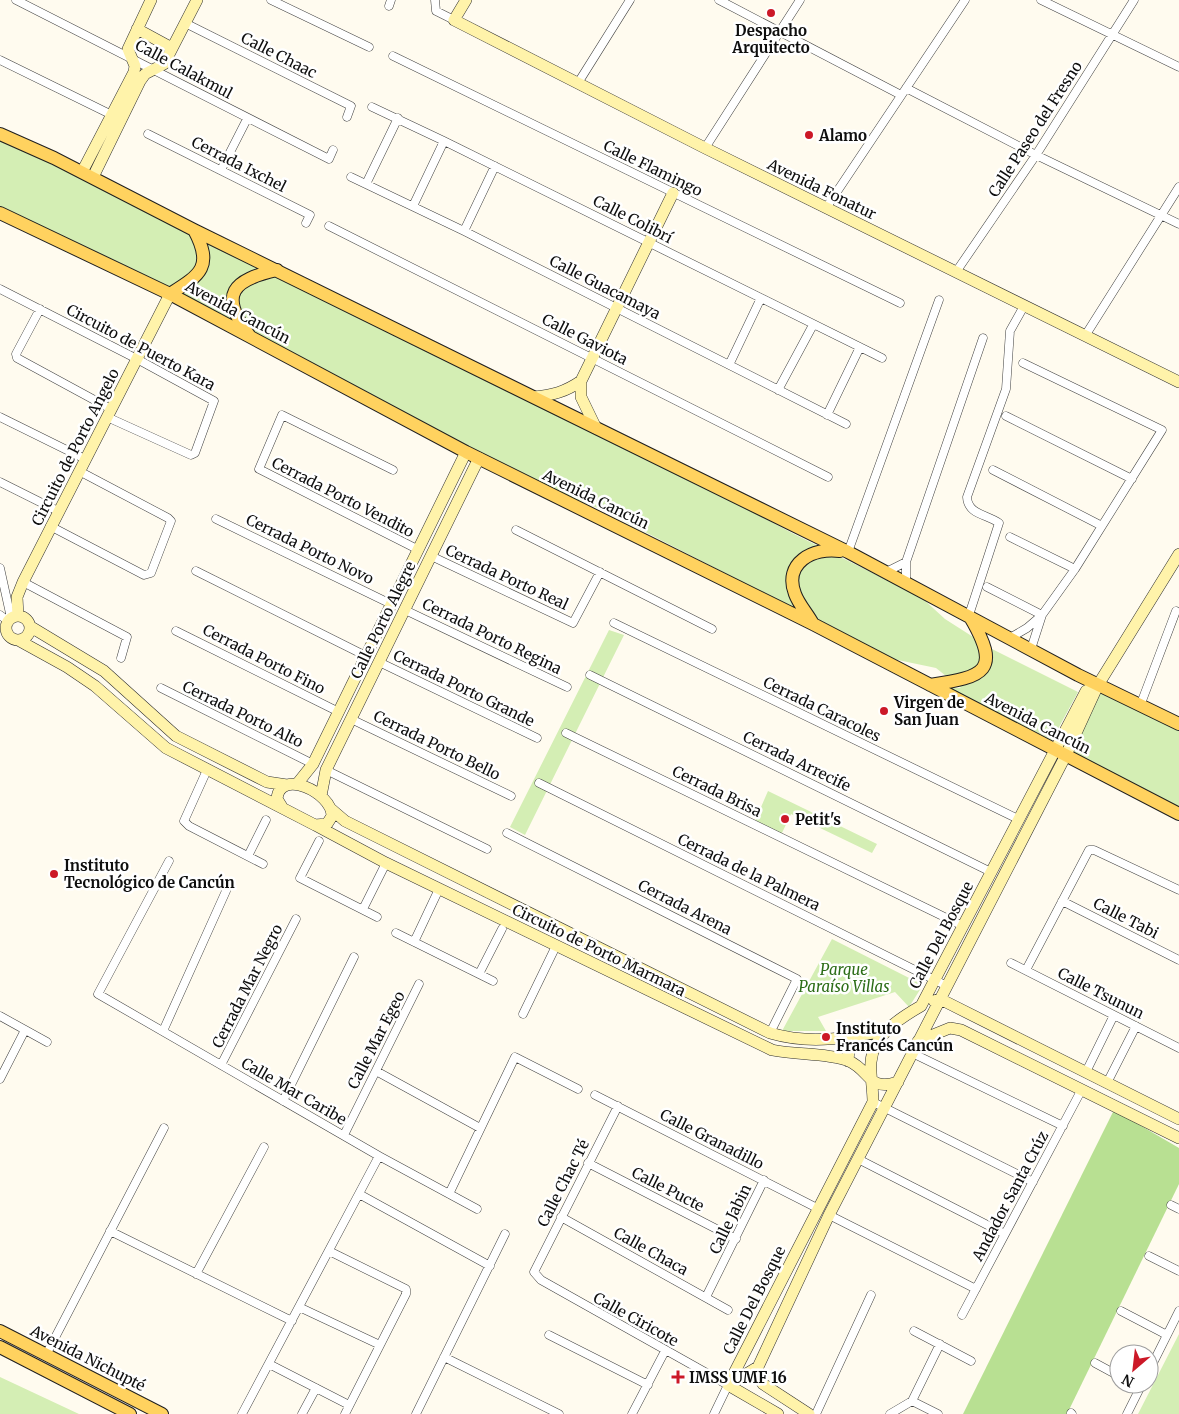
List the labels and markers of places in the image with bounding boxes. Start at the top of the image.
marker: Despacho Arquitecto [765,7,777,19]
place label: Despacho Arquitecto [731,21,810,57]
place label: Alamo [818,126,867,145]
marker: Alamo [803,129,815,141]
place label: Virgen de San Juan [893,693,964,729]
marker: Virgen de San Juan [878,705,890,717]
place label: Petit's [795,810,841,829]
marker: Petit's [779,813,791,825]
place label: Instituto Tecnológico de Cancún [64,856,235,892]
marker: Instituto Tecnológico de Cancún [48,868,60,880]
place label: Instituto Francés Cancún [836,1019,953,1055]
marker: Instituto Francés Cancún [820,1031,832,1043]
place label: IMSS UMF 16 [689,1368,787,1387]
marker: IMSS UMF 16 [671,1370,685,1384]

